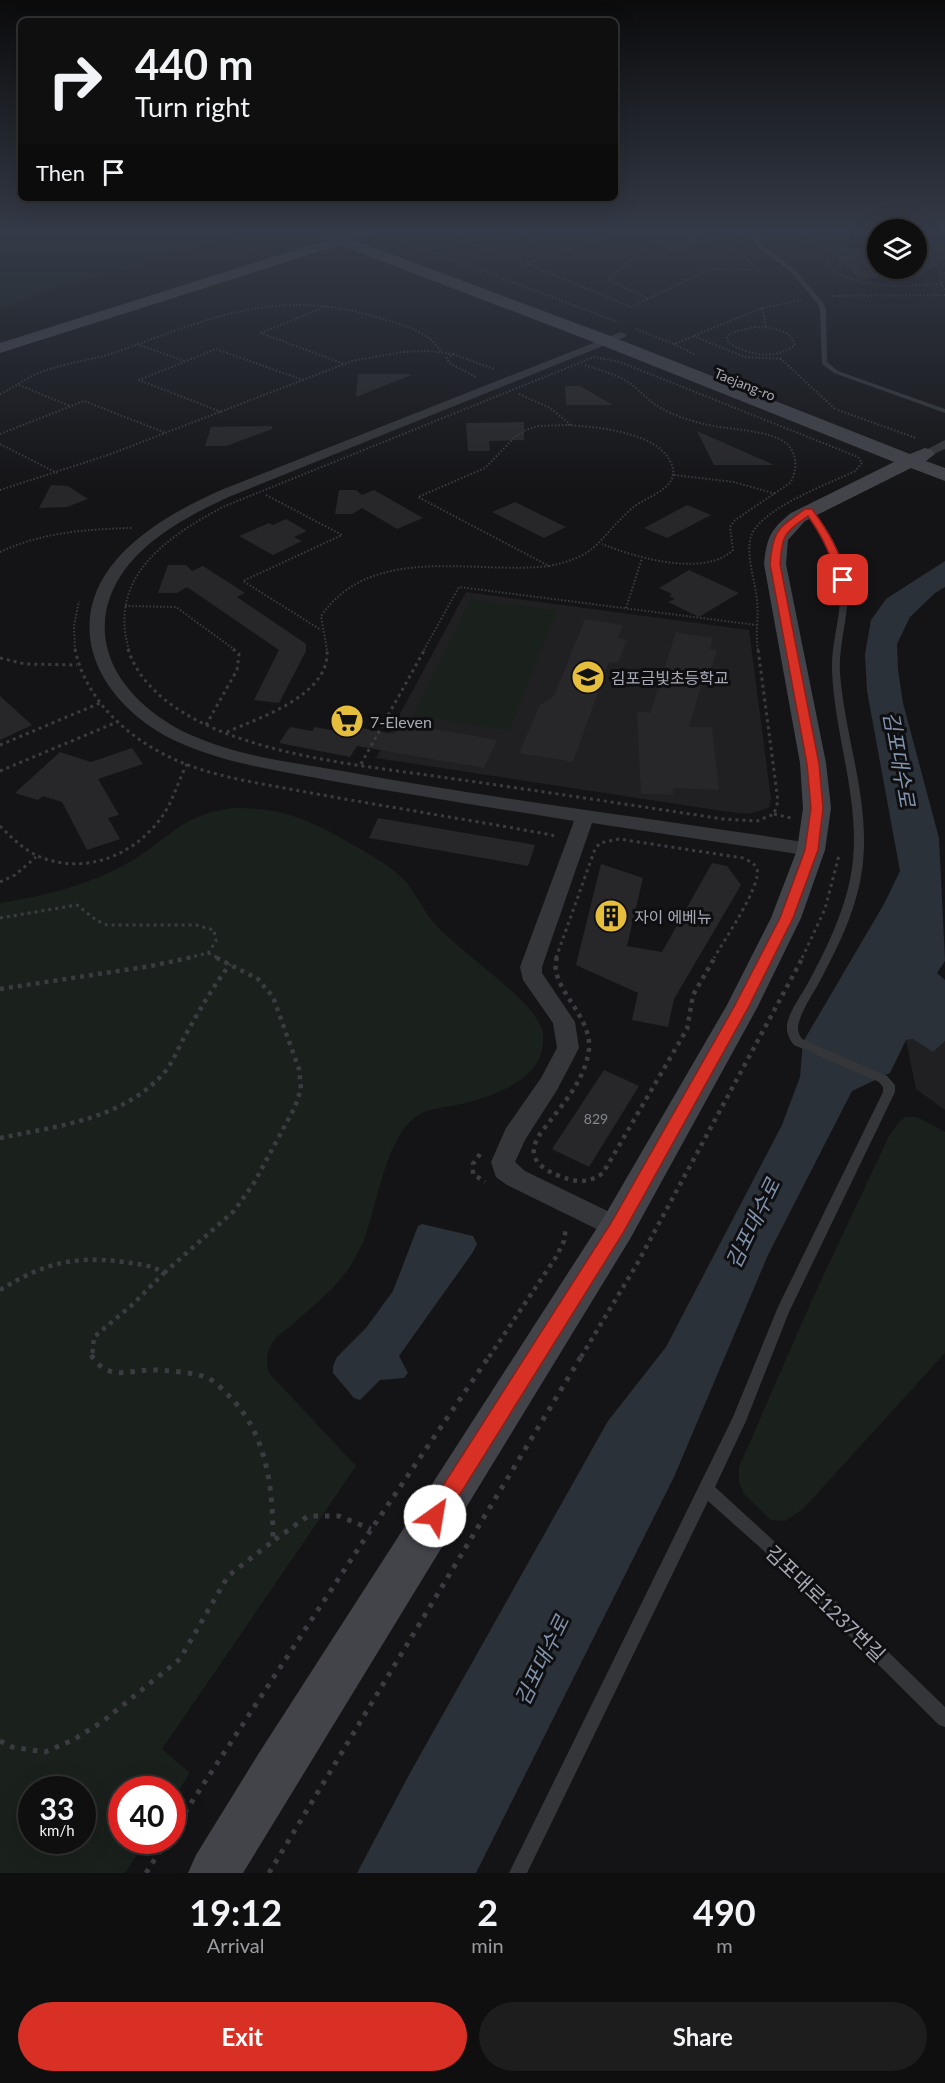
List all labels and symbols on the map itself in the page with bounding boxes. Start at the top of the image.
street label: Taejang-ro [712,364,778,404]
pin [817,554,868,605]
school or university icon: 김포금빛초등학교 [570,659,606,695]
place label: 김포금빛초등학교 [611,668,729,687]
supermarket icon: 7-Eleven [329,703,365,739]
water label: 김포대수로 [879,709,921,810]
place label: 7-Eleven [370,712,432,731]
building icon: 자이 에베뉴 [593,898,629,934]
place label: 자이 에베뉴 [634,907,712,926]
house number: 829 [584,1110,608,1127]
water label: 김포대수로 [720,1173,785,1272]
position arrow [403,1484,467,1548]
street label: 김포대로1237번길 [761,1540,891,1666]
water label: 김포대수로 [509,1610,574,1709]
speed limit sign: 40 [108,1776,186,1854]

